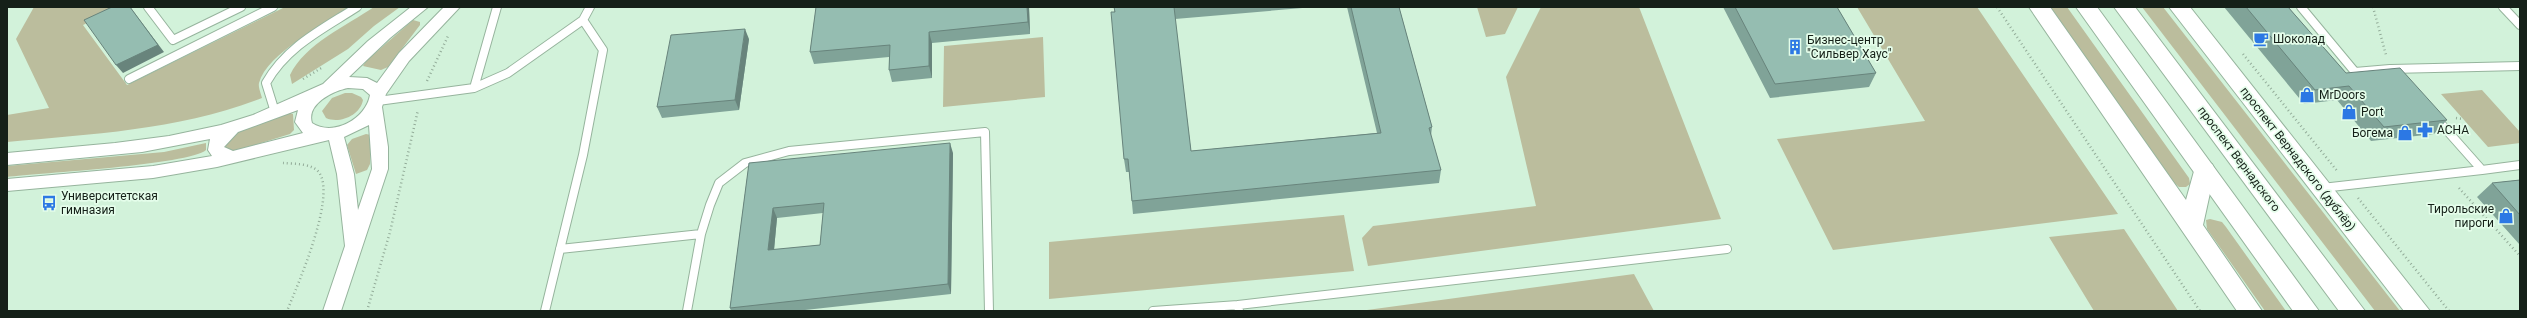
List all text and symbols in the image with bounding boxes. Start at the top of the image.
cafe icon: Шоколад [2252,30,2270,48]
place label: Шоколад [2273,32,2325,46]
place label: Бизнес-центр "Сильвер Хаус" [1807,33,1892,61]
building icon: Бизнес-центр "Сильвер Хаус" [1786,38,1804,56]
street label: проспект Вернадского (дублёр) [2237,84,2359,234]
shop icon: MrDoors [2298,86,2316,104]
place label: MrDoors [2319,88,2365,102]
shop icon: Port [2340,103,2358,121]
street label: проспект Вернадского [2195,104,2283,214]
place label: Port [2361,105,2384,119]
pharmacy icon: ACHA [2416,121,2434,139]
place label: ACHA [2437,123,2469,137]
shop icon: Богема [2396,124,2414,142]
place label: Богема [2352,126,2393,140]
place label: Университетская гимназия [61,189,158,217]
bus stop icon: Университетская гимназия [40,194,58,212]
place label: Тирольские пироги [2428,202,2494,230]
shop icon: Тирольские пироги [2497,207,2515,225]

